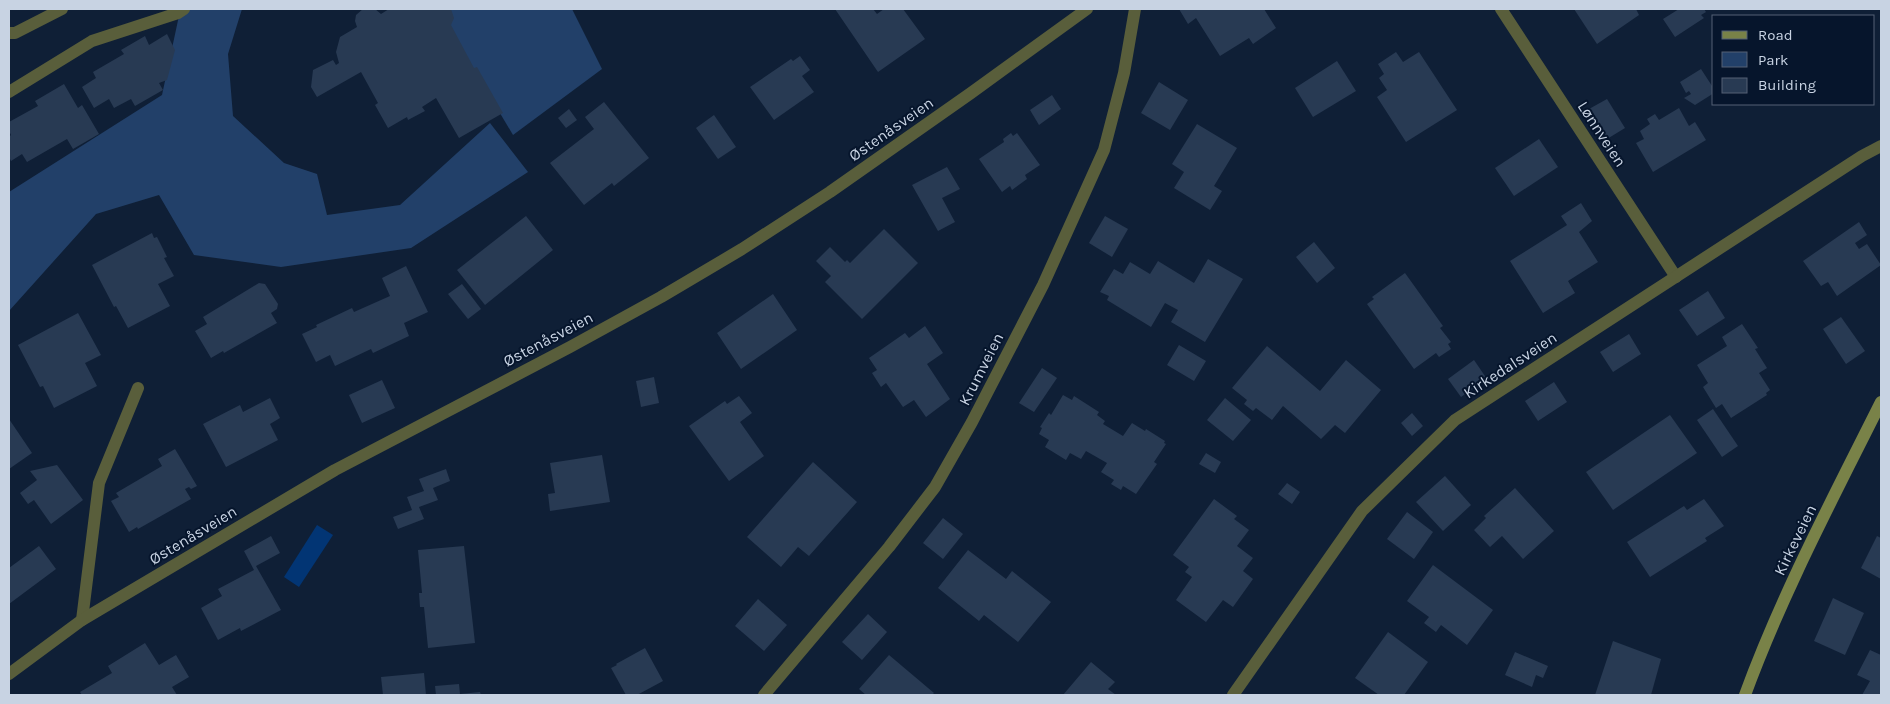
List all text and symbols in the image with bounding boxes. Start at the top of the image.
legend [1712,15,1875,105]
text: Road [1758,26,1793,44]
text: Park [1758,51,1788,69]
text: Building [1758,76,1816,94]
street label: Østenåsveien [845,93,937,165]
street label: Lønnveien [1574,98,1630,170]
street label: Østenåsveien [500,307,596,371]
street label: Kirkedalsveien [1460,328,1560,402]
street label: Krumveien [955,329,1007,409]
street label: Østenåsveien [146,501,240,569]
street label: Kirkeveien [1770,501,1820,579]

